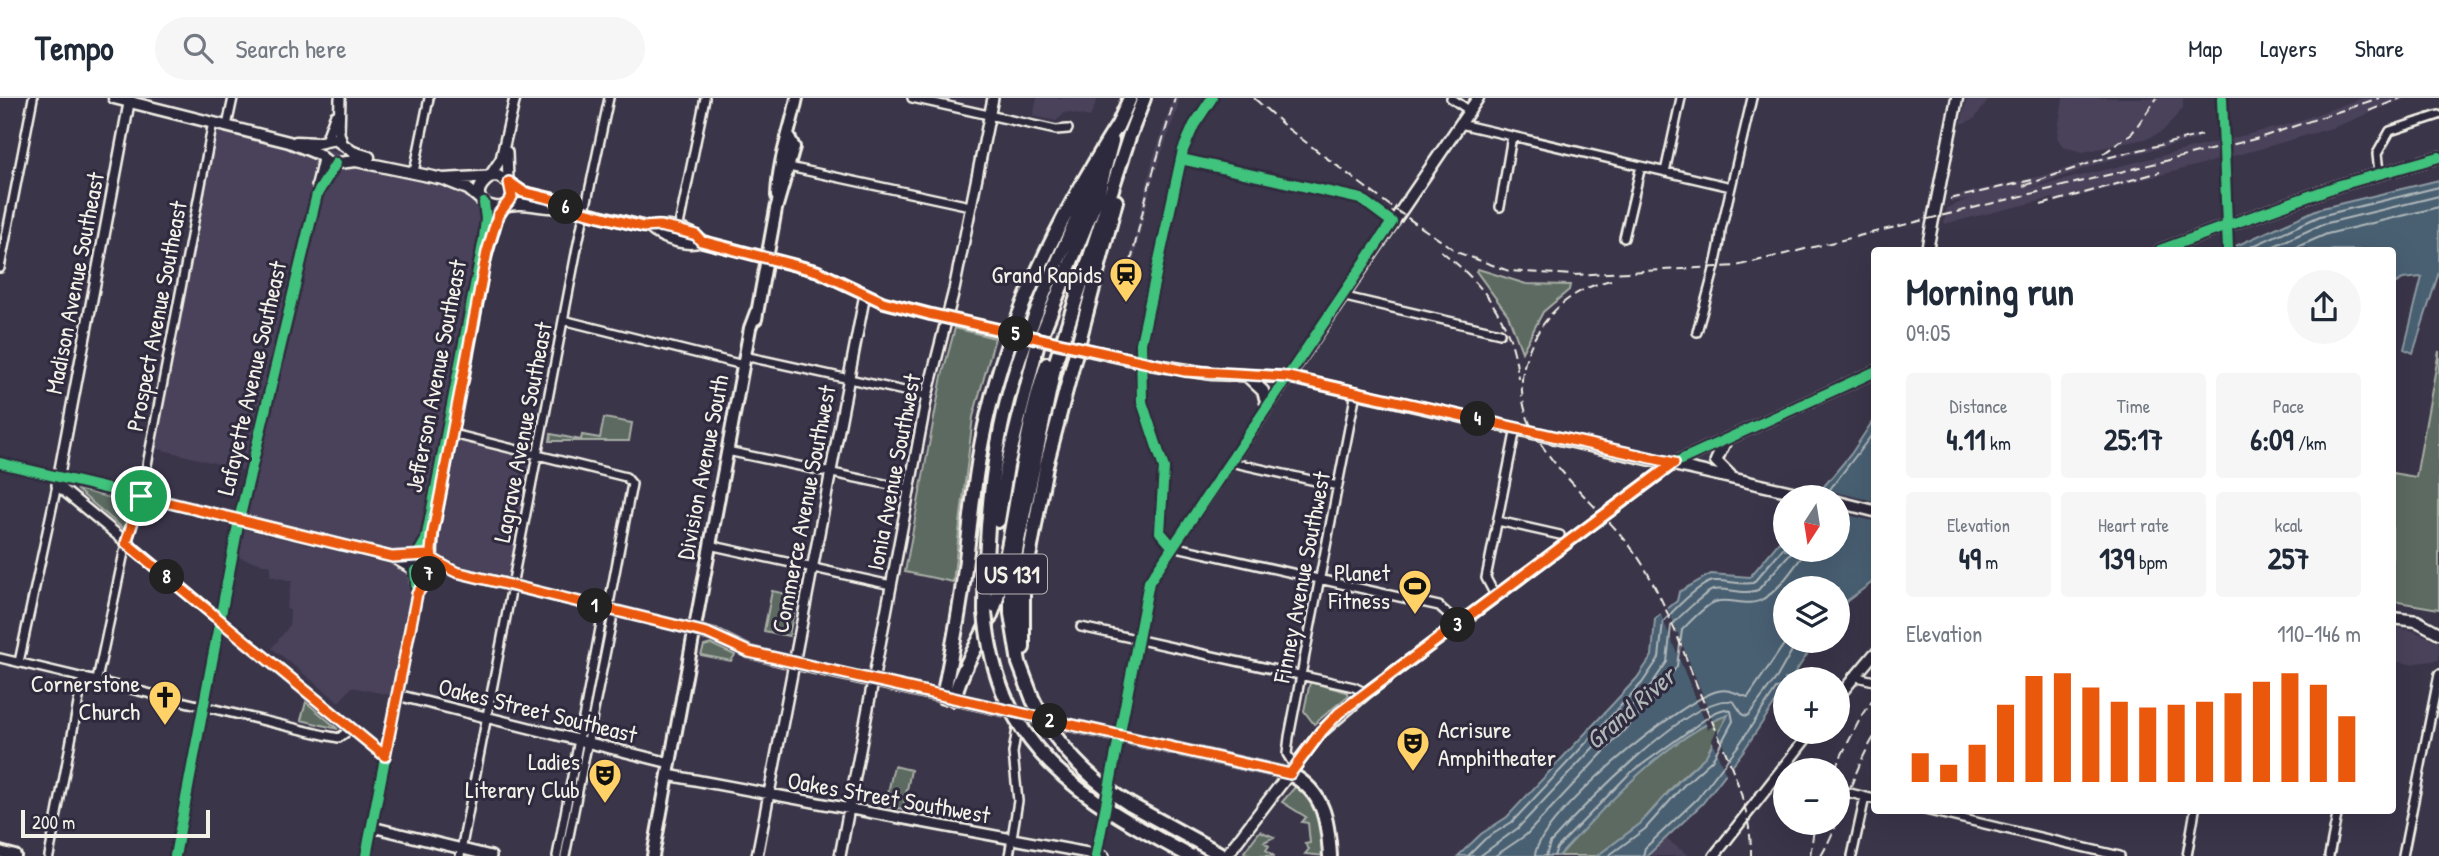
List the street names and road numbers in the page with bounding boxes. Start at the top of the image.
street label: Madison Avenue Southeast [37,169,111,397]
street label: Prospect Avenue Southeast [118,197,194,434]
street label: Jefferson Avenue Southeast [397,256,473,495]
street label: Lafayette Avenue Southeast [209,257,294,498]
street label: Lagrave Avenue Southeast [485,318,559,545]
street label: Ionia Avenue Southwest [858,370,928,573]
street label: Division Avenue South [668,372,736,562]
street label: Commerce Avenue Southwest [763,382,843,636]
street label: Finney Avenue Southwest [1265,468,1337,686]
road number: US 131 [977,554,1047,594]
street label: Oakes Street Southeast [435,670,641,750]
street label: Oakes Street Southwest [785,763,994,831]

